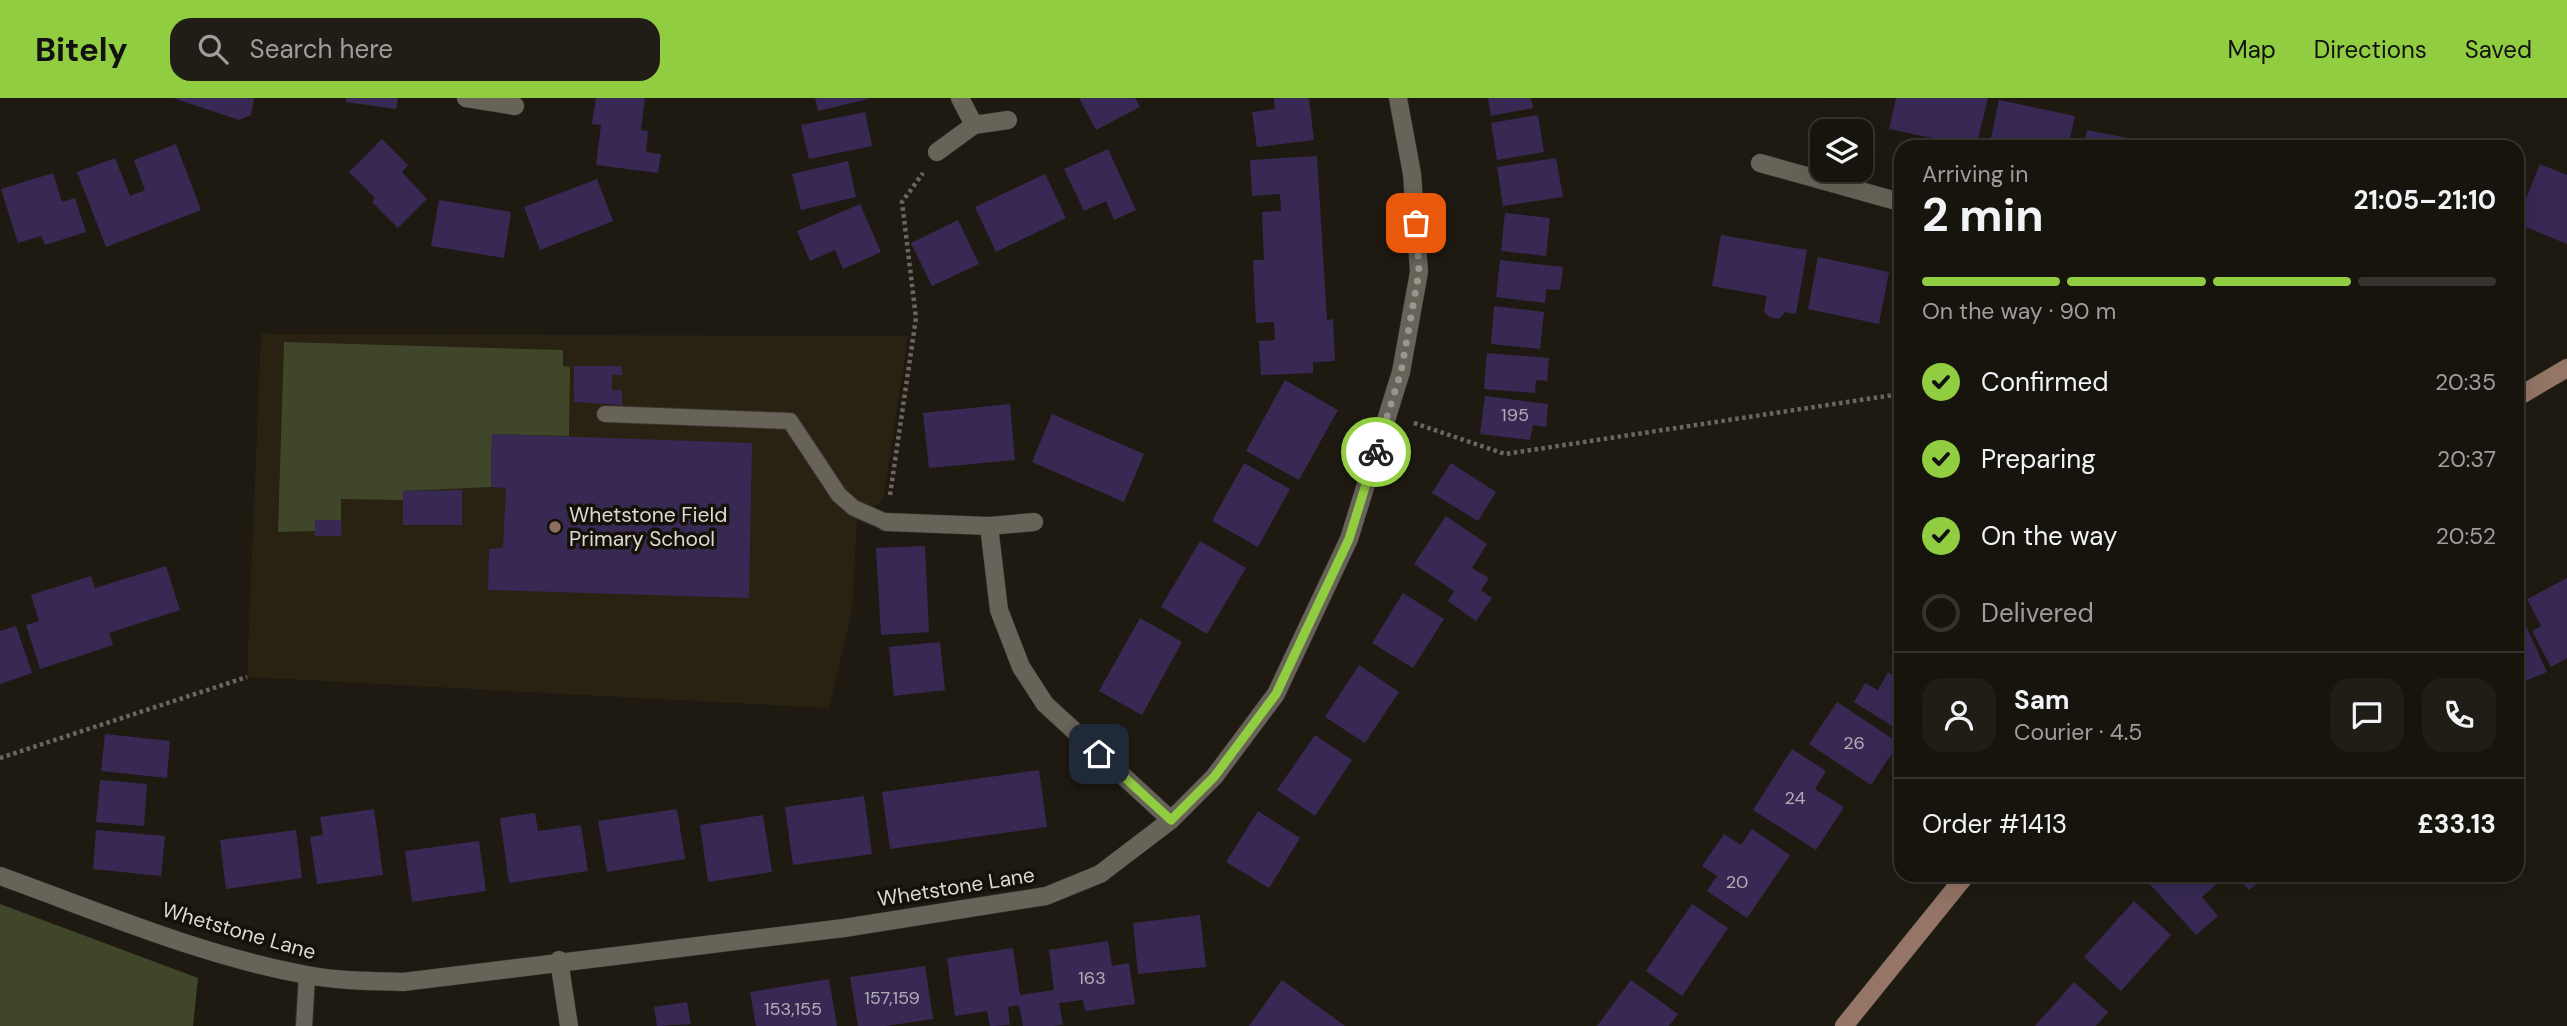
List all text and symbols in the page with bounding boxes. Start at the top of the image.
search box [170,18,660,81]
text: Bitely [35,28,128,71]
icon: search [194,30,232,68]
text: Search here [250,32,393,66]
text: Map [2228,34,2276,65]
text: Directions [2314,34,2427,65]
text: Saved [2465,34,2532,65]
map controls [1810,119,1873,182]
button: layers [1810,119,1873,182]
text: Arriving in [1922,159,2028,189]
text: 21:05–21:10 [2354,183,2496,217]
text: 2 min [1922,185,2044,245]
pin [1386,193,1446,253]
icon: bag [1397,204,1435,242]
text: On the way · 90 m [1922,296,2116,326]
icon: check [1922,363,1960,401]
text: Confirmed [1981,365,2108,399]
text: 20:35 [2435,367,2496,397]
house number: 195 [1501,403,1529,427]
courier [1341,417,1411,487]
icon: bike [1357,433,1395,471]
icon: check [1922,440,1960,478]
text: Preparing [1981,442,2096,476]
text: 20:37 [2437,444,2496,474]
place label: Whetstone Field Primary School [569,501,727,553]
icon: check [1922,517,1960,555]
marker: Whetstone Field Primary School [547,519,563,535]
text: On the way [1981,519,2117,553]
text: 20:52 [2436,521,2496,551]
text: Delivered [1981,596,2094,630]
button: person [1922,678,1996,752]
button: chat [2330,678,2404,752]
button: phone [2422,678,2496,752]
text: Sam [2014,683,2069,717]
text: Courier · 4.5 [2014,717,2142,747]
pin [1069,724,1129,784]
house number: 26 [1843,731,1865,755]
icon: home [1080,735,1118,773]
house number: 24 [1785,786,1806,810]
text: Order #1413 [1922,807,2067,841]
text: £33.13 [2418,807,2496,841]
street label: Whetstone Lane [875,861,1037,913]
house number: 20 [1726,870,1748,894]
street label: Whetstone Lane [159,896,319,966]
house number: 163 [1078,966,1106,990]
house number: 157,159 [864,986,920,1010]
house number: 153,155 [764,997,822,1021]

